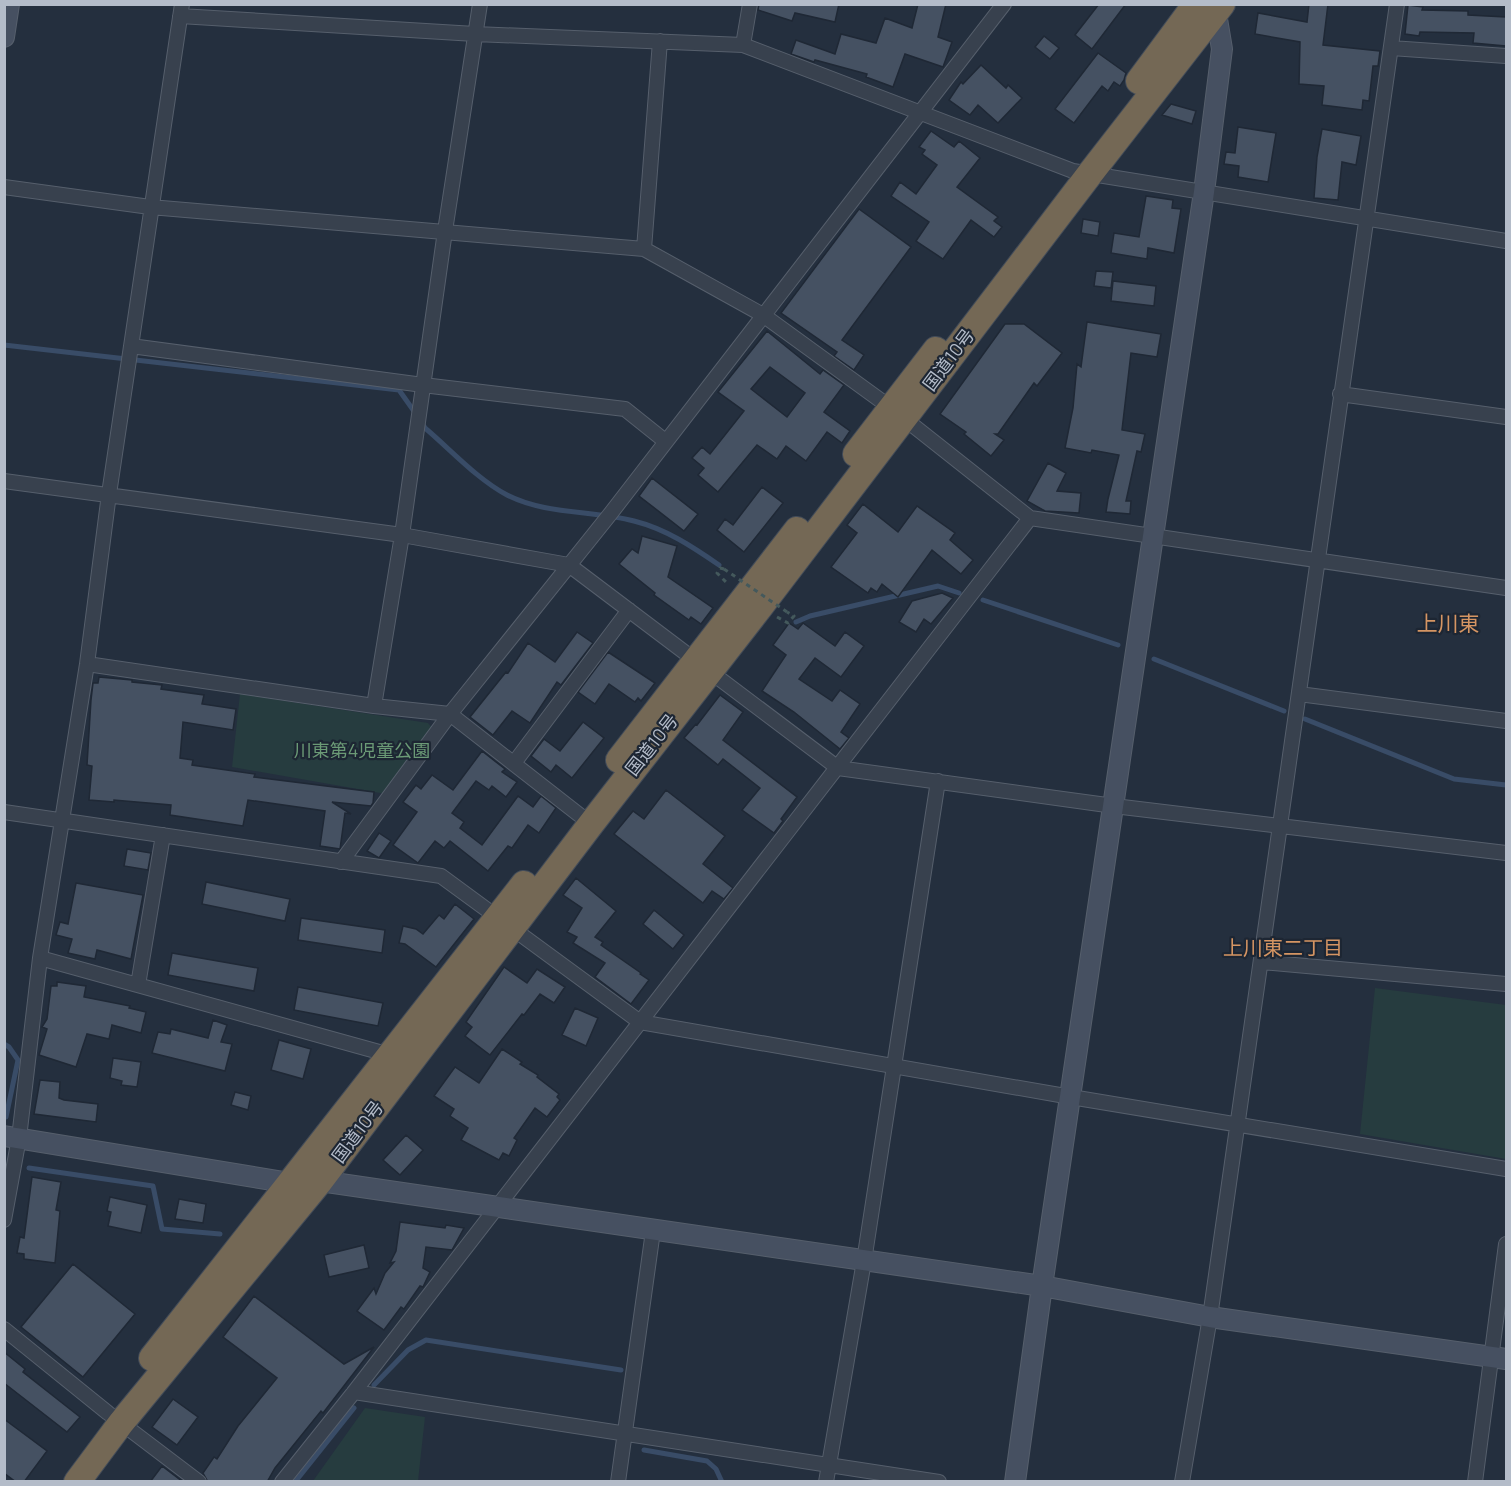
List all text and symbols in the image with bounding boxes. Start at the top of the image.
street label: 国道10号 [917,323,979,395]
district label: 上川東 [1417,609,1480,637]
street label: 国道10号 [620,709,683,780]
park label: 川東第4児童公園 [294,738,430,762]
district label: 上川東二丁目 [1223,934,1343,961]
street label: 国道10号 [326,1095,388,1167]

